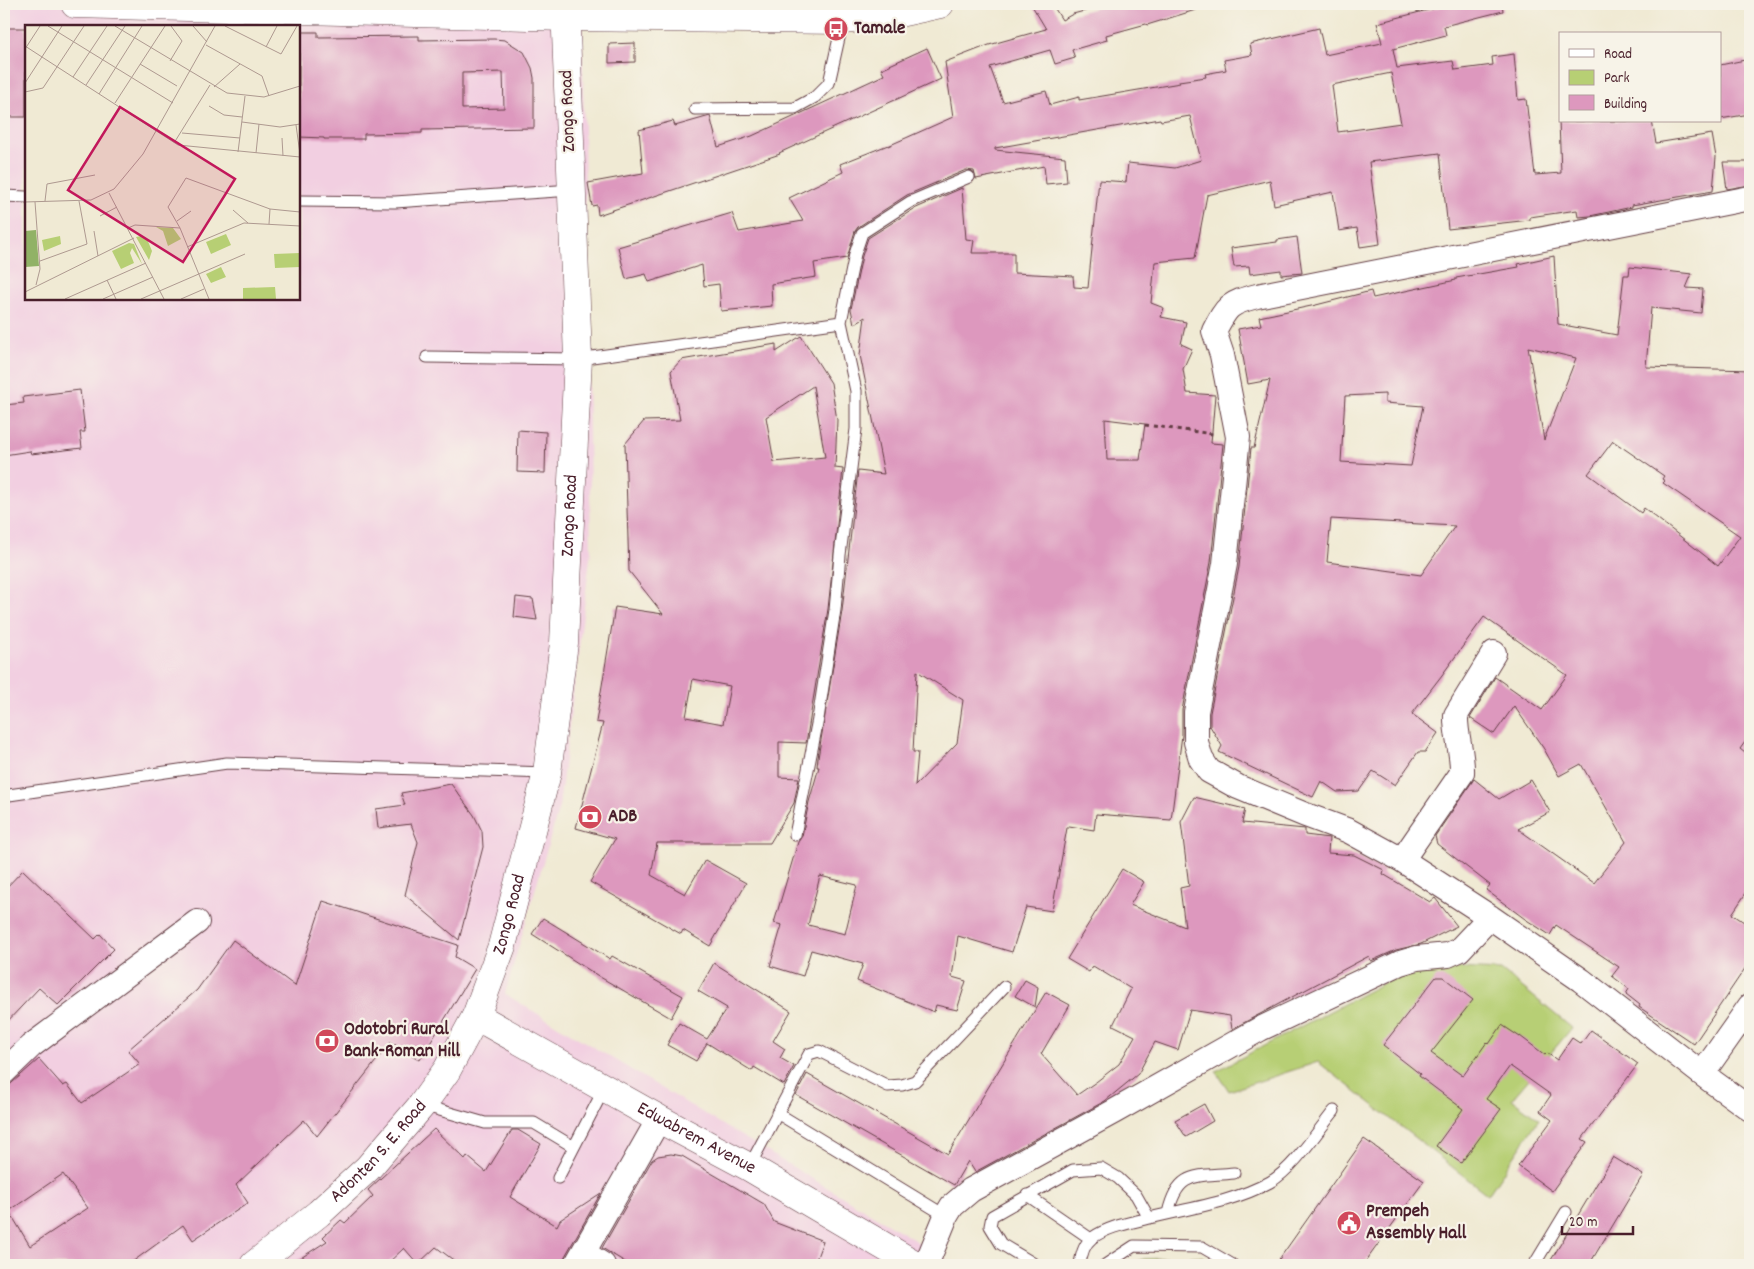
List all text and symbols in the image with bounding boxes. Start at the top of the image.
bus stop icon: Tamale [823,16,849,42]
place label: Tamale [854,16,905,43]
inset map [25,25,300,300]
legend [1559,32,1722,122]
text: Road [1604,44,1632,66]
text: Park [1604,68,1630,90]
street label: Zongo Road [554,69,584,153]
text: Building [1604,94,1647,116]
street label: Zongo Road [555,474,586,558]
bank icon: ADB [577,804,603,830]
place label: ADB [608,804,637,831]
street label: Zongo Road [486,872,534,959]
place label: Odotobri Rural Bank-Roman Hill [344,1017,461,1066]
bank icon: Odotobri Rural Bank-Roman Hill [314,1028,340,1054]
street label: Adonten S. E. Road [324,1094,434,1210]
street label: Edwabrem Avenue [632,1095,761,1182]
place label: Prempeh Assembly Hall [1366,1199,1467,1248]
scale bar [1562,1204,1633,1236]
public building icon: Prempeh Assembly Hall [1336,1210,1362,1236]
text: 20 m [1569,1212,1597,1234]

